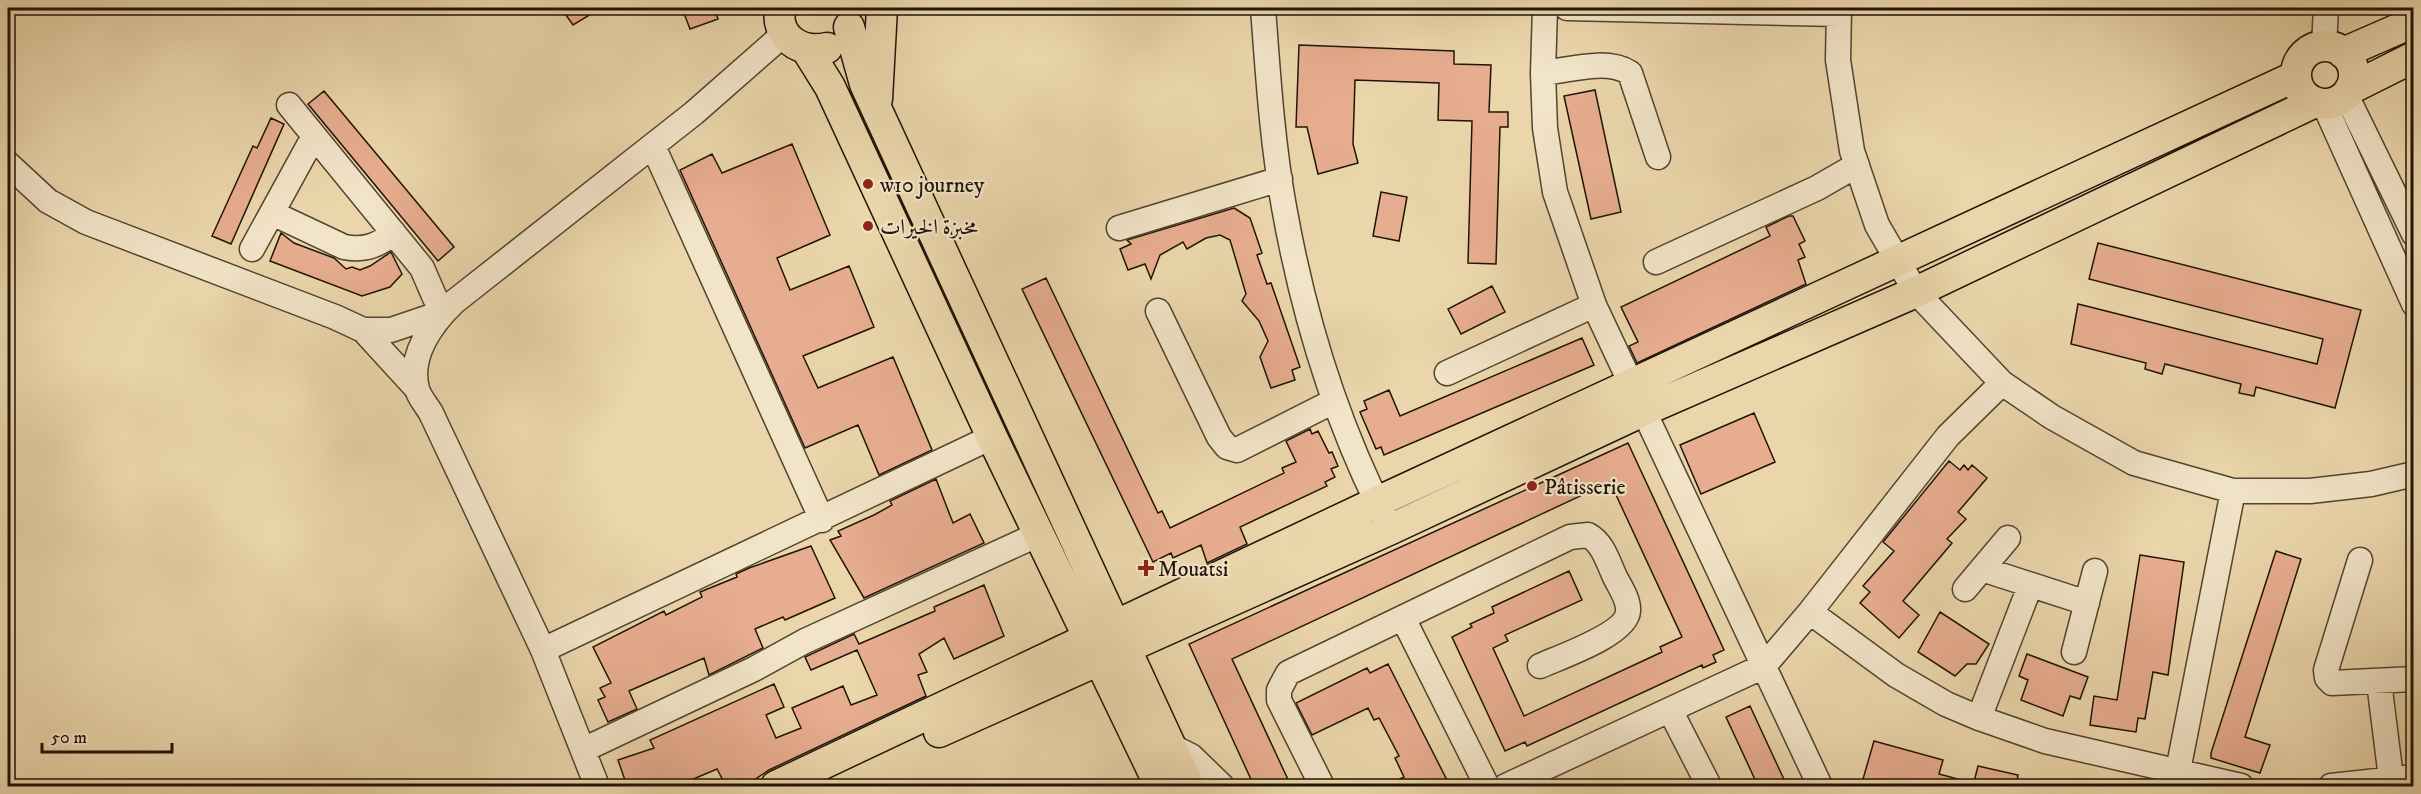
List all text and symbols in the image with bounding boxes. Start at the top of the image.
place label: w10 journey [879,172,985,199]
marker: w10 journey [861,177,875,191]
place label: مخبزة الخيرات [880,214,979,241]
marker: مخبزة الخيرات [861,219,875,233]
place label: Pâtisserie [1544,474,1626,501]
marker: Pâtisserie [1525,479,1539,493]
place label: Mouatsi [1158,556,1229,583]
marker: Mouatsi [1139,561,1153,575]
scale bar [42,716,172,754]
text: 50 m [51,727,87,749]

